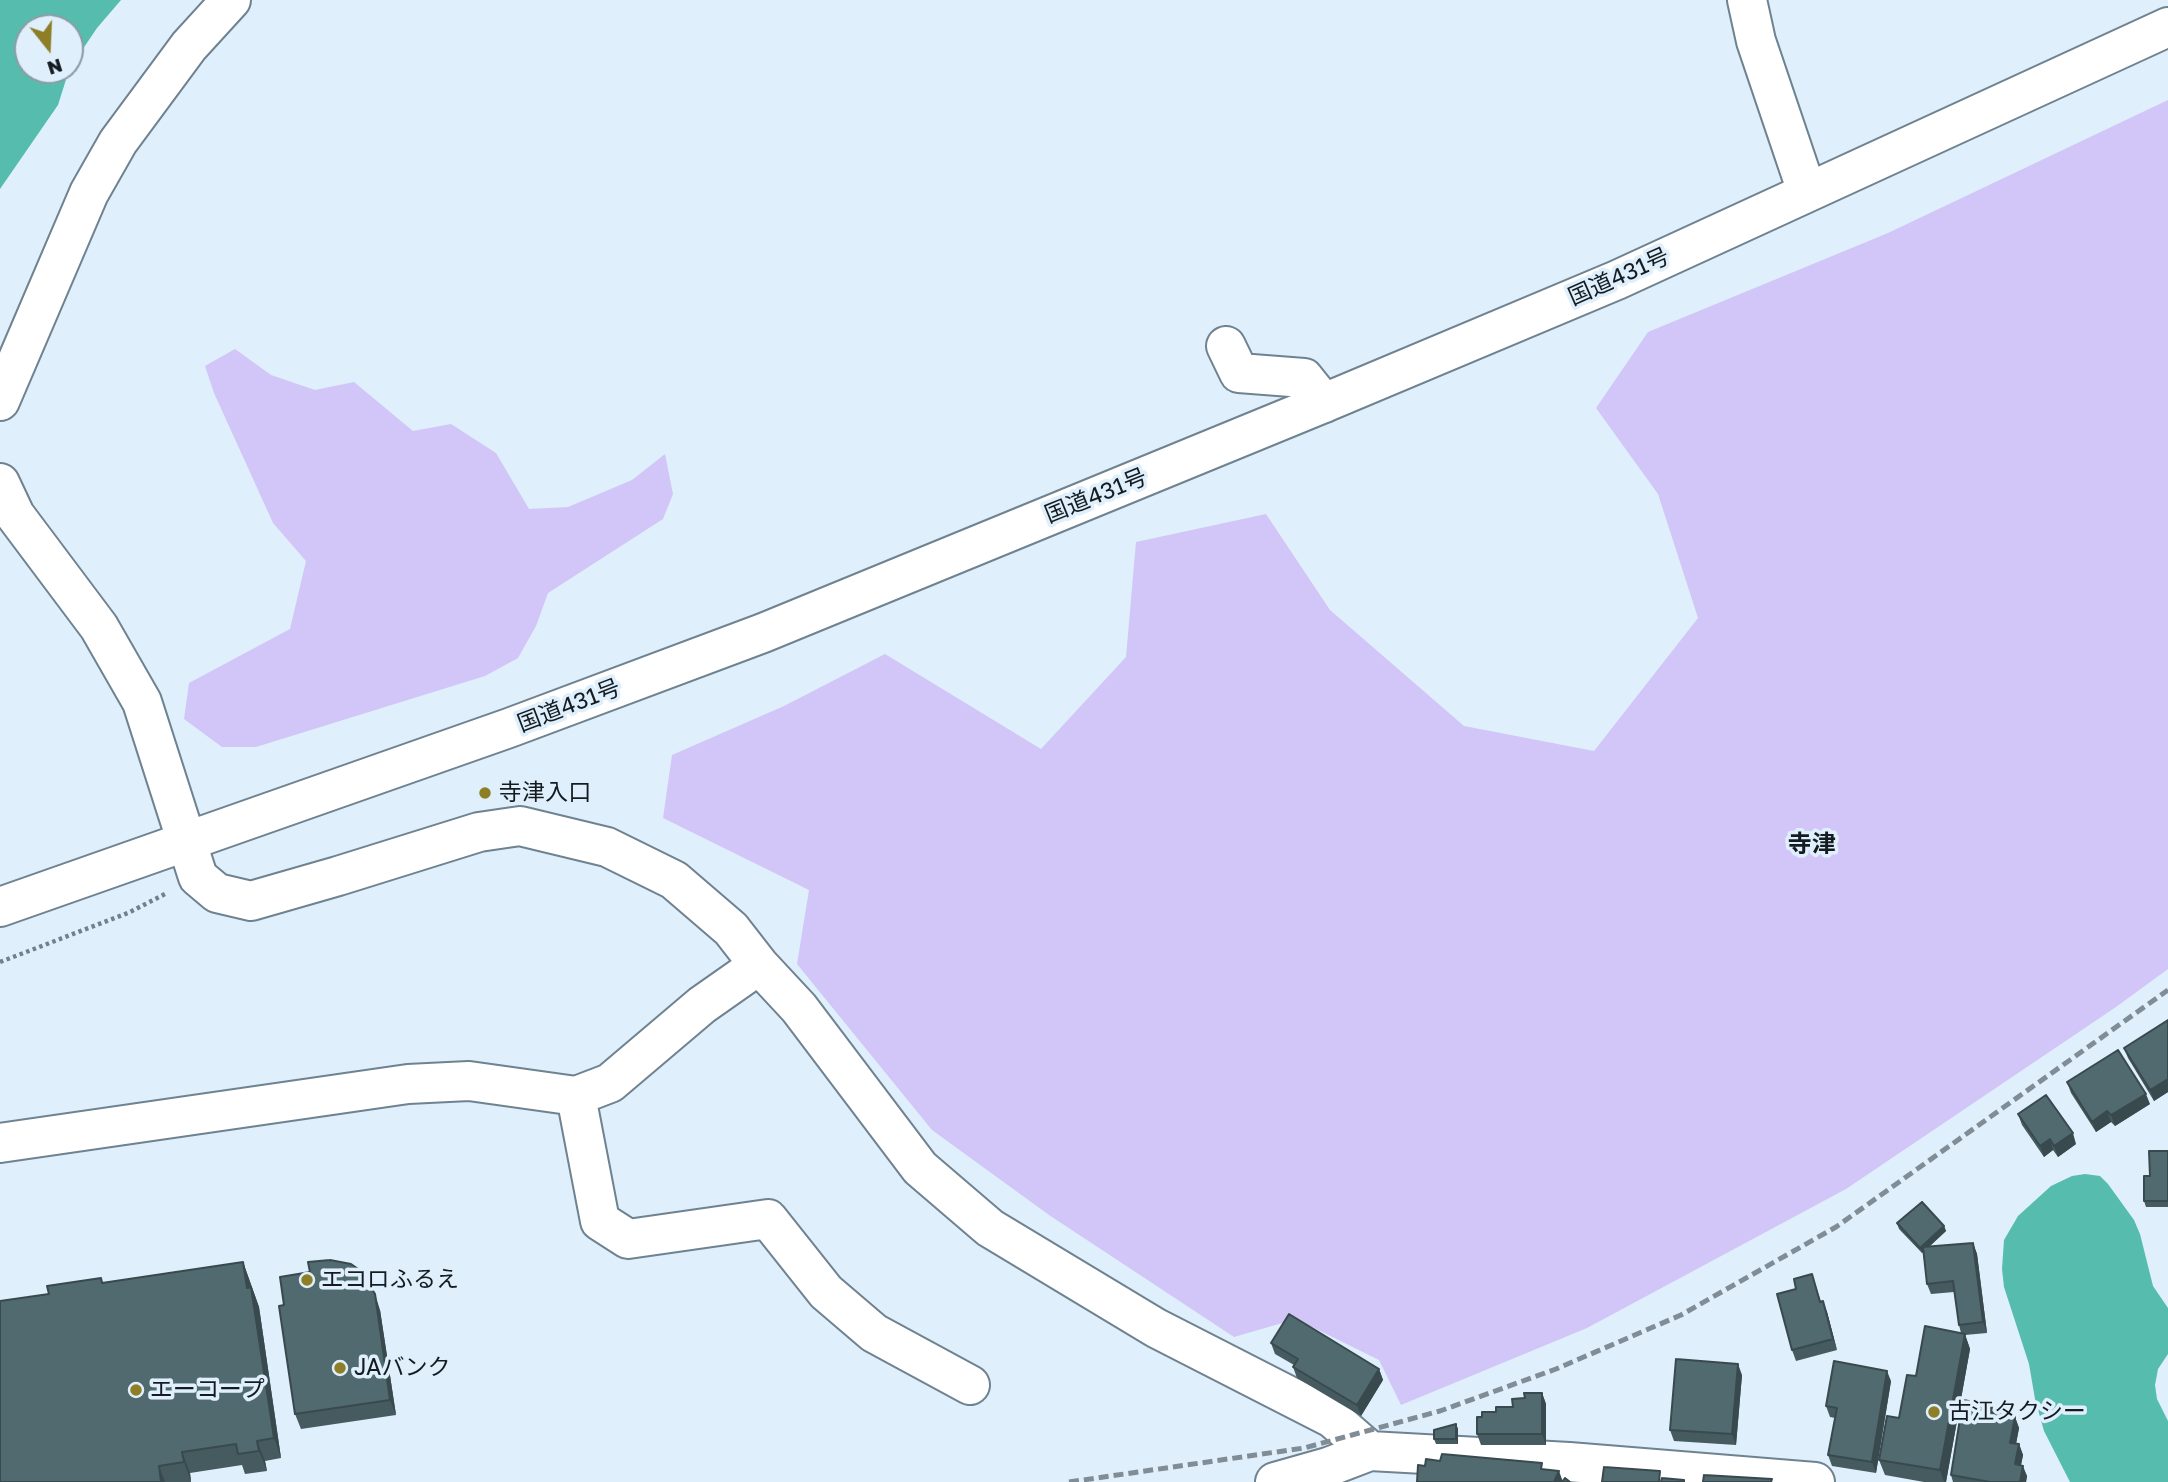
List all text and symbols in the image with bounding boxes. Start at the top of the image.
north arrow [14,14,84,84]
text: N [45,54,65,81]
street label: 国道431号 [1564,243,1674,311]
street label: 国道431号 [1041,463,1151,529]
street label: 国道431号 [514,674,624,738]
place label: 寺津入口 [499,779,591,807]
marker: 寺津入口 [477,785,493,801]
district label: 寺津 [1788,830,1836,858]
place label: エコロふるえ [321,1266,459,1294]
marker: エコロふるえ [299,1272,315,1288]
place label: JAバンク [354,1354,450,1382]
marker: JAバンク [332,1360,348,1376]
place label: エーコープ [150,1376,265,1404]
marker: エーコープ [128,1382,144,1398]
place label: 古江タクシー [1948,1398,2086,1426]
marker: 古江タクシー [1926,1404,1942,1420]

